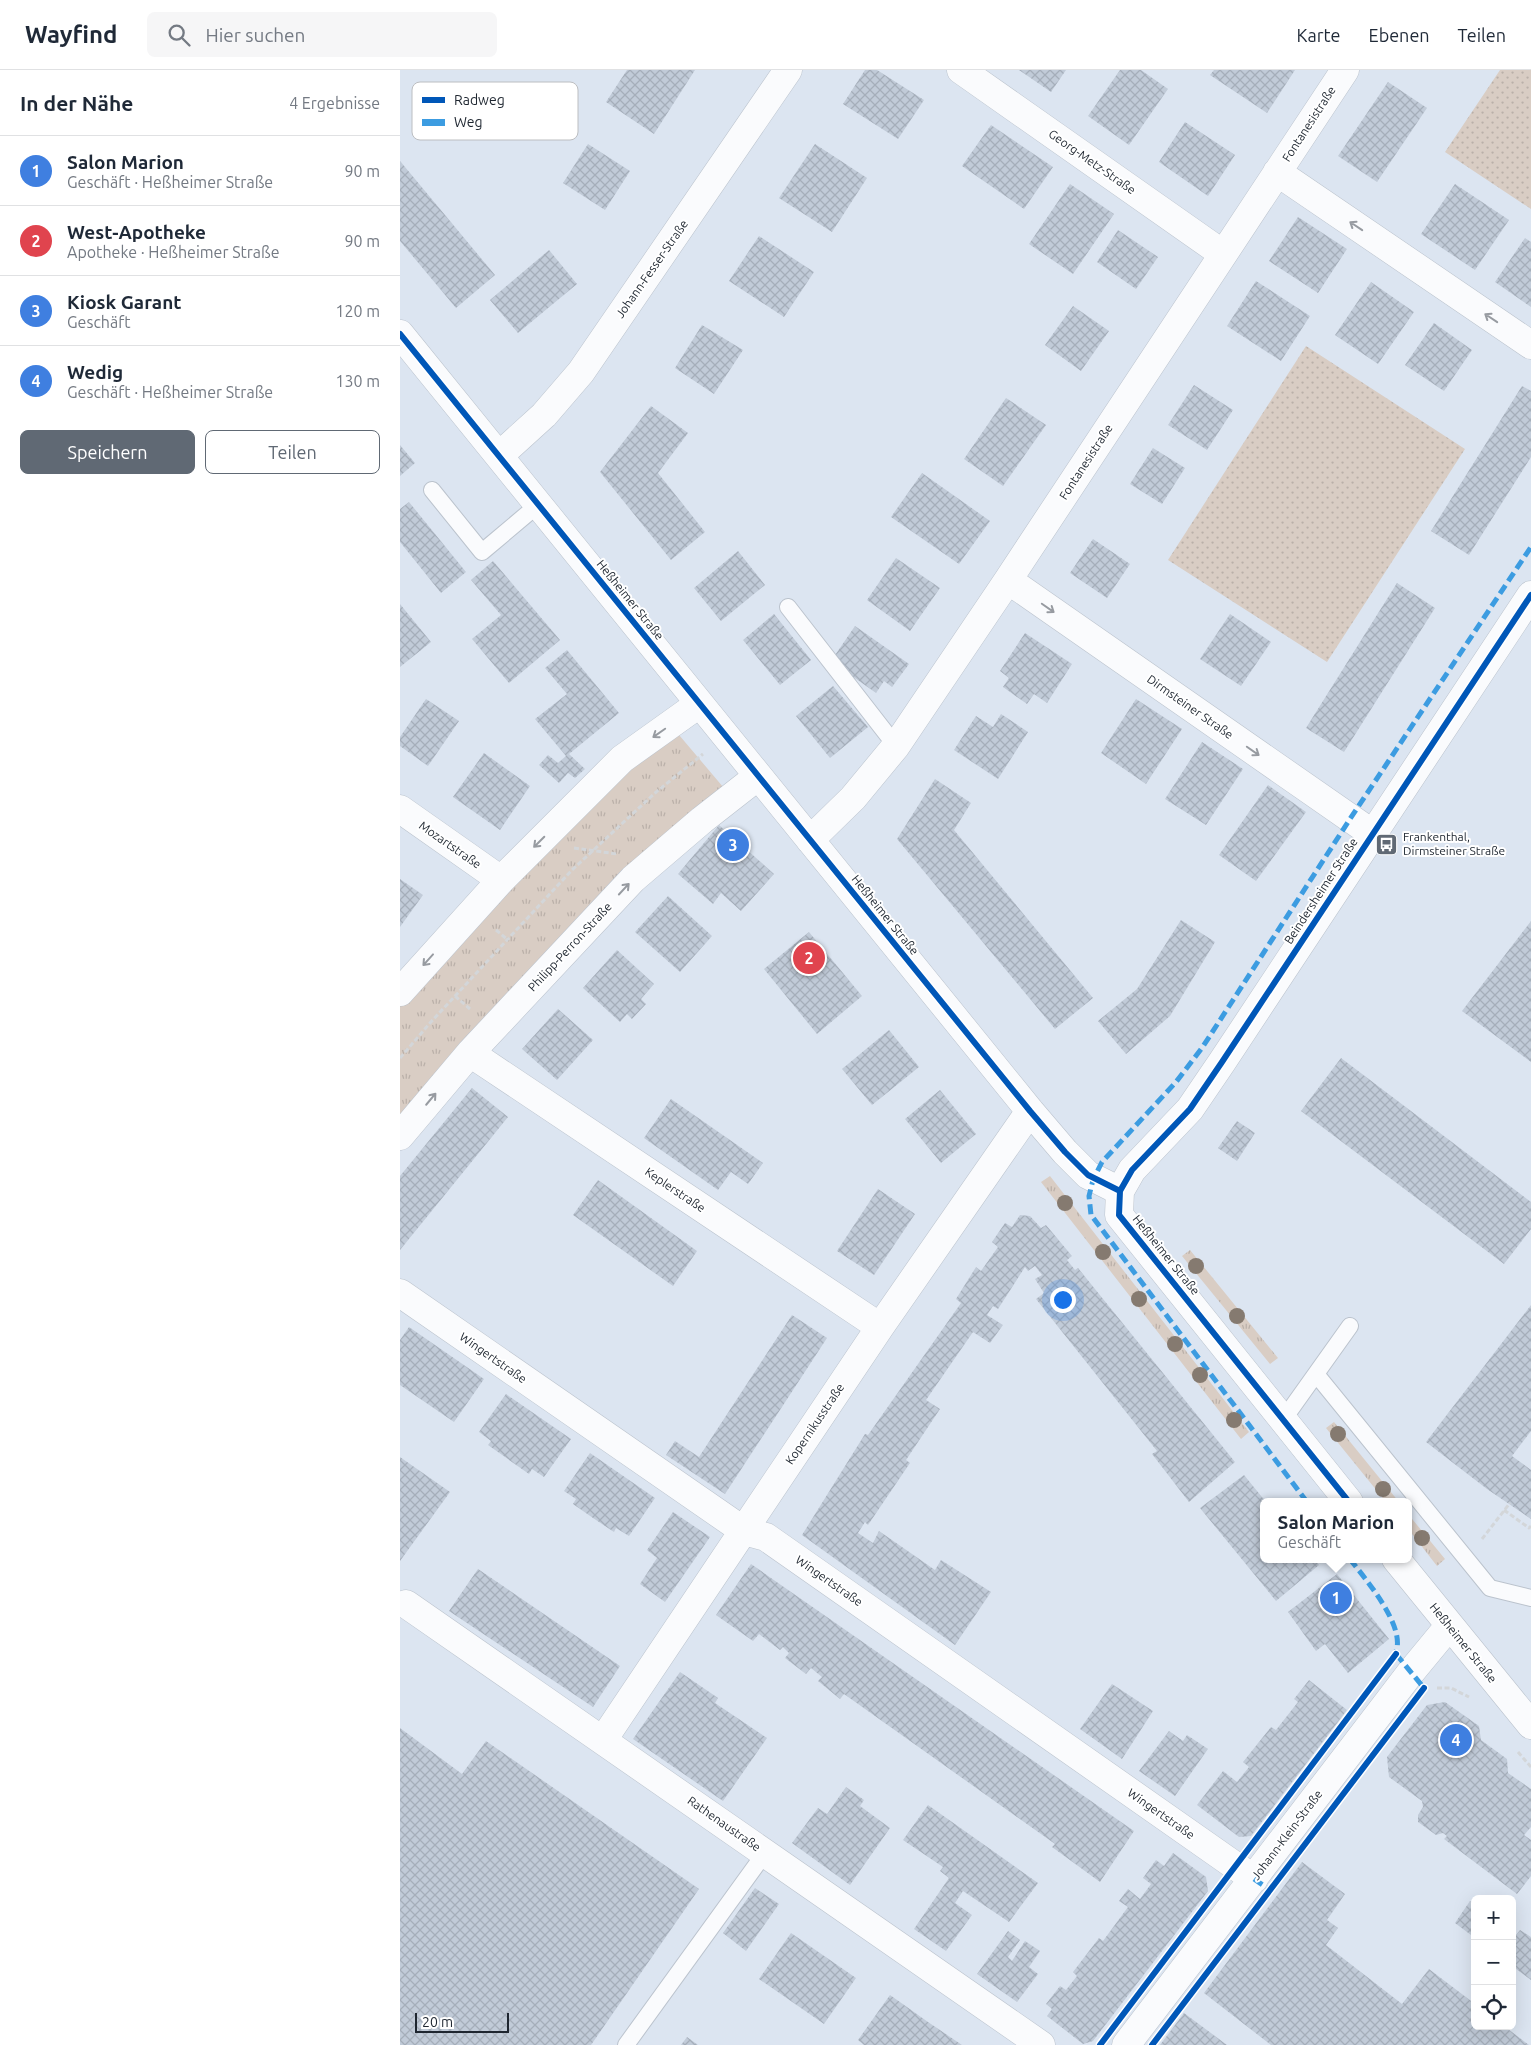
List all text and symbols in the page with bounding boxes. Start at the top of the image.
search box [147,12,497,57]
text: Wayfind [25,21,117,48]
icon: search [165,21,193,49]
text: Hier suchen [205,24,305,46]
text: Karte [1297,25,1341,45]
text: Ebenen [1369,25,1430,45]
text: Teilen [1458,25,1506,45]
legend [412,82,578,140]
street label: Fontanesistraße [1279,84,1338,164]
text: In der Nähe [20,91,133,115]
text: Radweg [454,92,505,108]
text: 4 Ergebnisse [289,94,380,112]
text: Weg [454,114,483,130]
street label: Georg-Metz-Straße [1046,127,1138,196]
text: Salon Marion [67,151,184,173]
text: 1 [31,162,41,180]
text: 90 m [344,162,380,180]
text: Geschäft · Heßheimer Straße [67,173,273,191]
street label: Johann-Fesser-Straße [613,217,690,320]
text: West-Apotheke [67,221,206,243]
one-way arrow [1350,221,1364,231]
text: 2 [31,232,41,250]
text: 90 m [344,232,380,250]
text: Apotheke · Heßheimer Straße [67,243,280,261]
text: Kiosk Garant [67,291,181,313]
text: 3 [31,302,41,320]
text: 120 m [335,302,380,320]
text: Geschäft [67,313,131,331]
one-way arrow [1484,313,1498,323]
text: Wedig [67,361,123,383]
text: 4 [31,372,41,390]
text: 130 m [335,372,380,390]
text: Geschäft · Heßheimer Straße [67,383,273,401]
street label: Fontanesistraße [1056,422,1115,502]
button: Speichern [20,430,195,474]
button: Teilen [205,430,380,474]
street label: Heßheimer Straße [594,557,666,642]
one-way arrow [1041,603,1055,613]
street label: Dirmsteiner Straße [1145,672,1236,741]
one-way arrow [652,728,666,738]
one-way arrow [1246,746,1260,756]
street label: Mozartstraße [417,818,484,871]
pin: 3 [717,826,749,864]
place label: Frankenthal, Dirmsteiner Straße [1403,830,1505,857]
bus stop icon: Frankenthal, Dirmsteiner Straße [1375,832,1399,856]
street label: Beindersheimer Straße [1281,835,1360,946]
one-way arrow [533,836,546,848]
street label: Heßheimer Straße [849,872,921,957]
one-way arrow [618,883,630,895]
street label: Philipp-Perron-Straße [525,900,614,994]
pin: 2 [793,939,825,977]
one-way arrow [423,954,434,967]
one-way arrow [426,1093,437,1106]
street label: Keplerstraße [643,1165,708,1214]
street label: Heßheimer Straße [1130,1212,1202,1297]
your location [1050,1287,1076,1313]
street label: Wingertstraße [457,1330,529,1385]
street label: Kopernikusstraße [783,1381,846,1467]
popup [1260,1498,1412,1563]
text: Salon Marion [1278,1511,1394,1533]
text: Geschäft [1278,1533,1341,1551]
street label: Wingertstraße [793,1553,865,1608]
pin: 1 [1320,1579,1352,1617]
street label: Heßheimer Straße [1427,1600,1499,1685]
pin: 4 [1440,1721,1472,1759]
street label: Wingertstraße [1125,1786,1197,1841]
street label: Johann-Klein-Straße [1249,1787,1325,1882]
street label: Rathenaustraße [685,1794,763,1854]
map controls [1471,1895,1516,2030]
button: + [1471,1895,1516,1940]
button: − [1471,1940,1516,1985]
button: locate [1471,1985,1516,2030]
scale bar [415,2010,509,2033]
text: 20 m [422,2014,453,2030]

